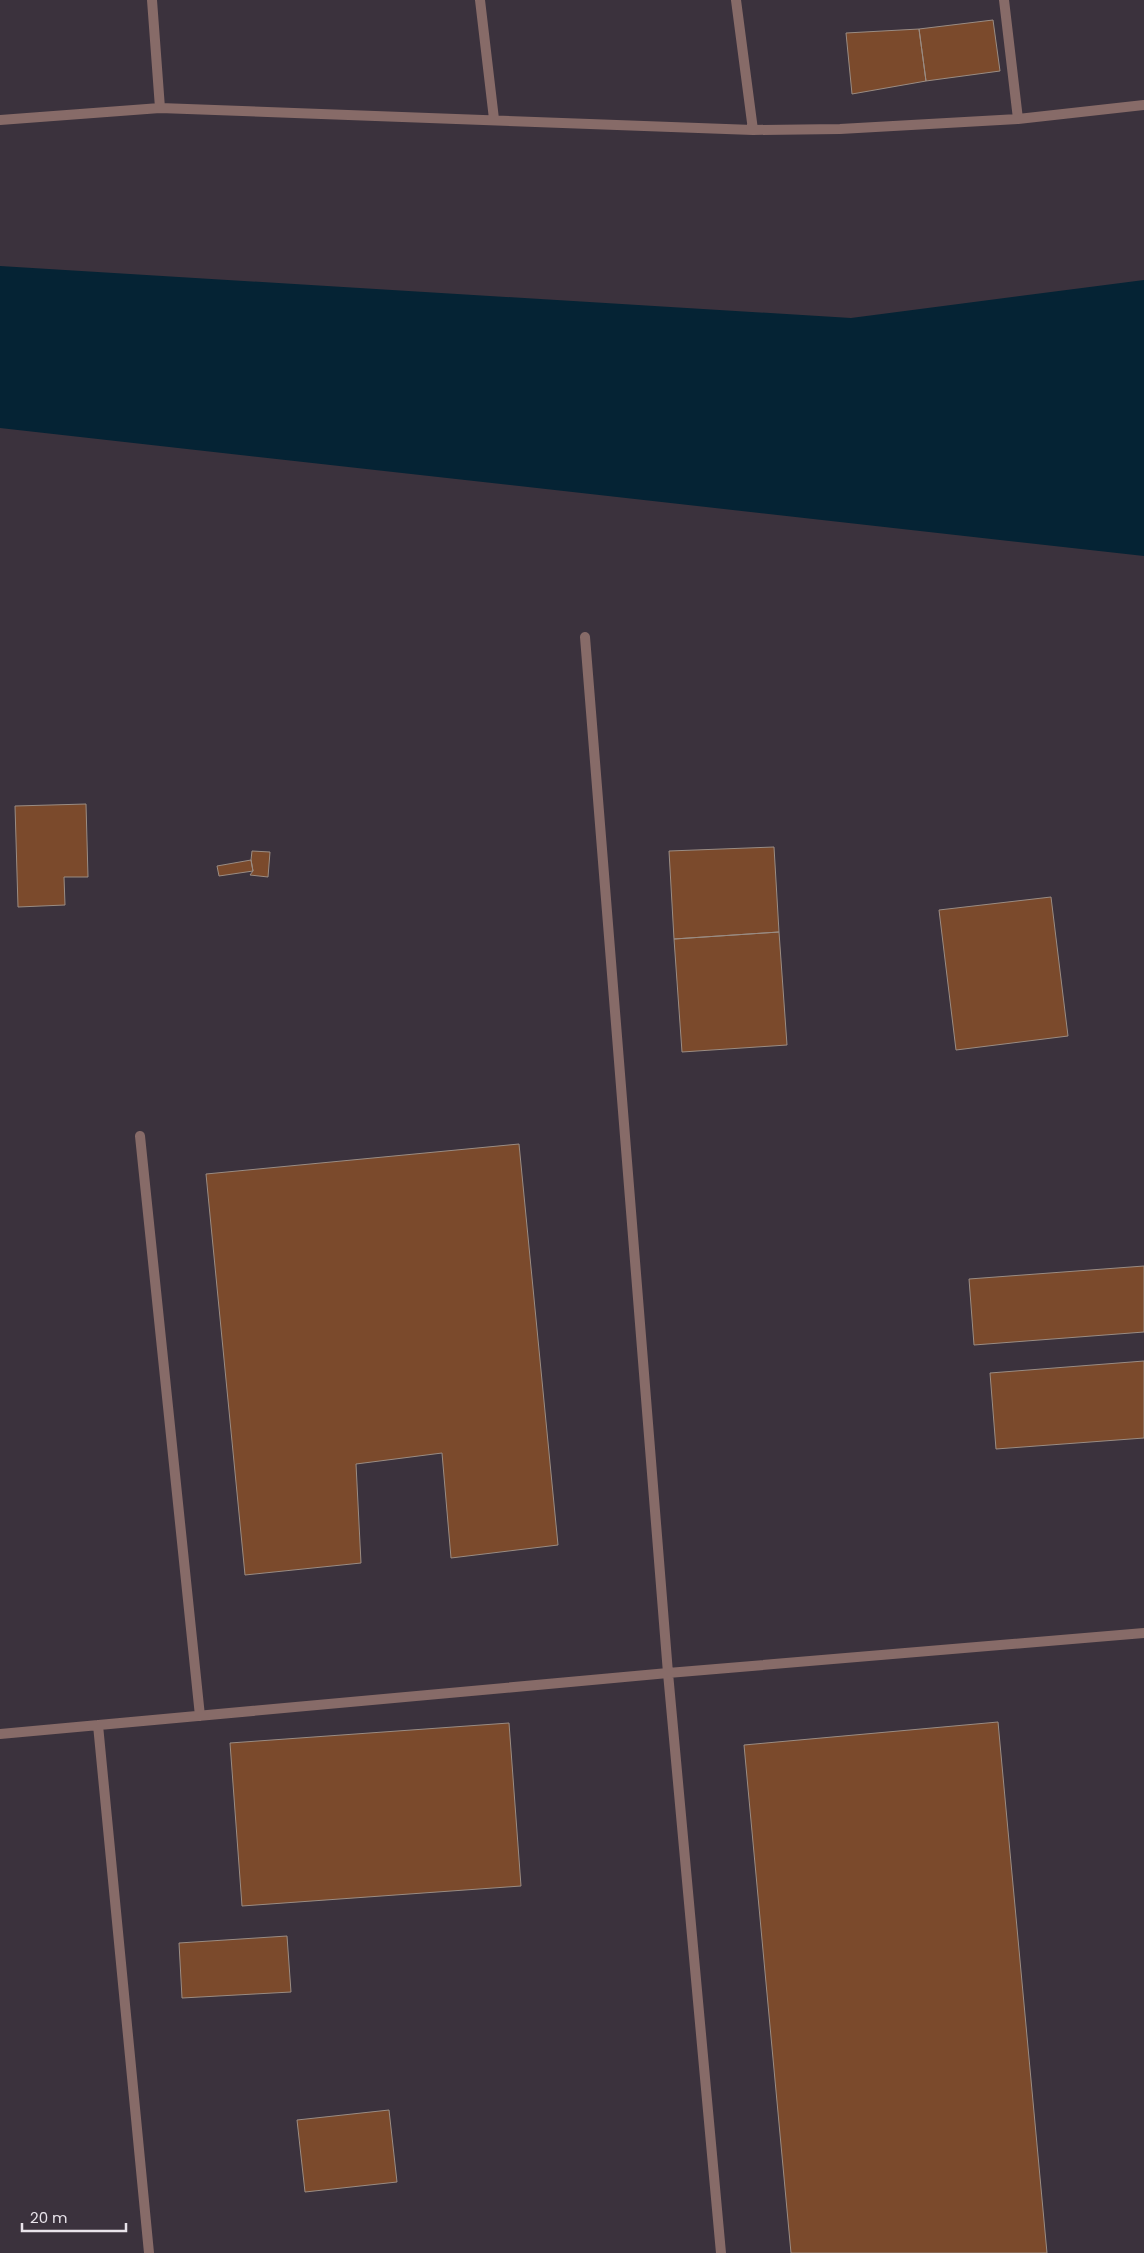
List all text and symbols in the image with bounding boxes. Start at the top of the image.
scale bar [22,2200,126,2232]
text: 20 m [30,2207,68,2228]

